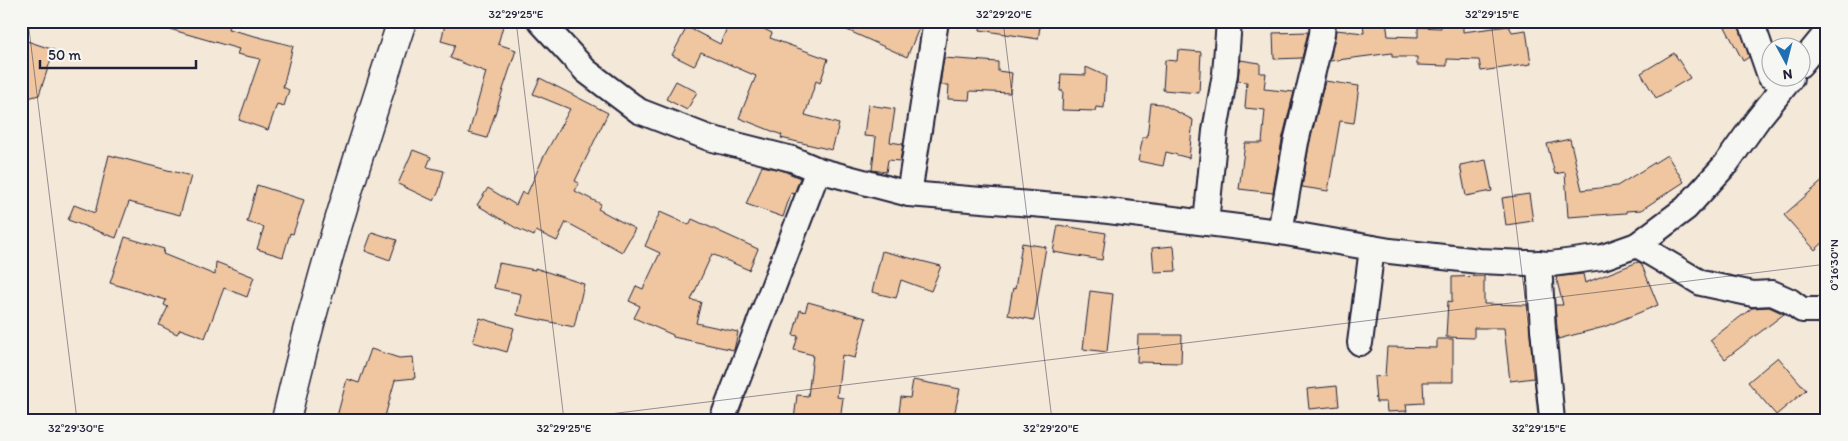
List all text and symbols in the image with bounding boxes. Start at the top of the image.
text: 32°29'25"E [489,7,544,21]
text: 32°29'20"E [976,7,1032,21]
text: 32°29'15"E [1465,7,1519,21]
scale bar [40,38,196,70]
north arrow [1760,38,1810,88]
text: 50 m [48,46,81,64]
text: N [1782,65,1793,83]
text: 0°16'30"N [1827,239,1841,291]
text: 32°29'30"E [48,421,104,435]
text: 32°29'25"E [537,421,592,435]
text: 32°29'20"E [1023,421,1079,435]
text: 32°29'15"E [1512,421,1566,435]

